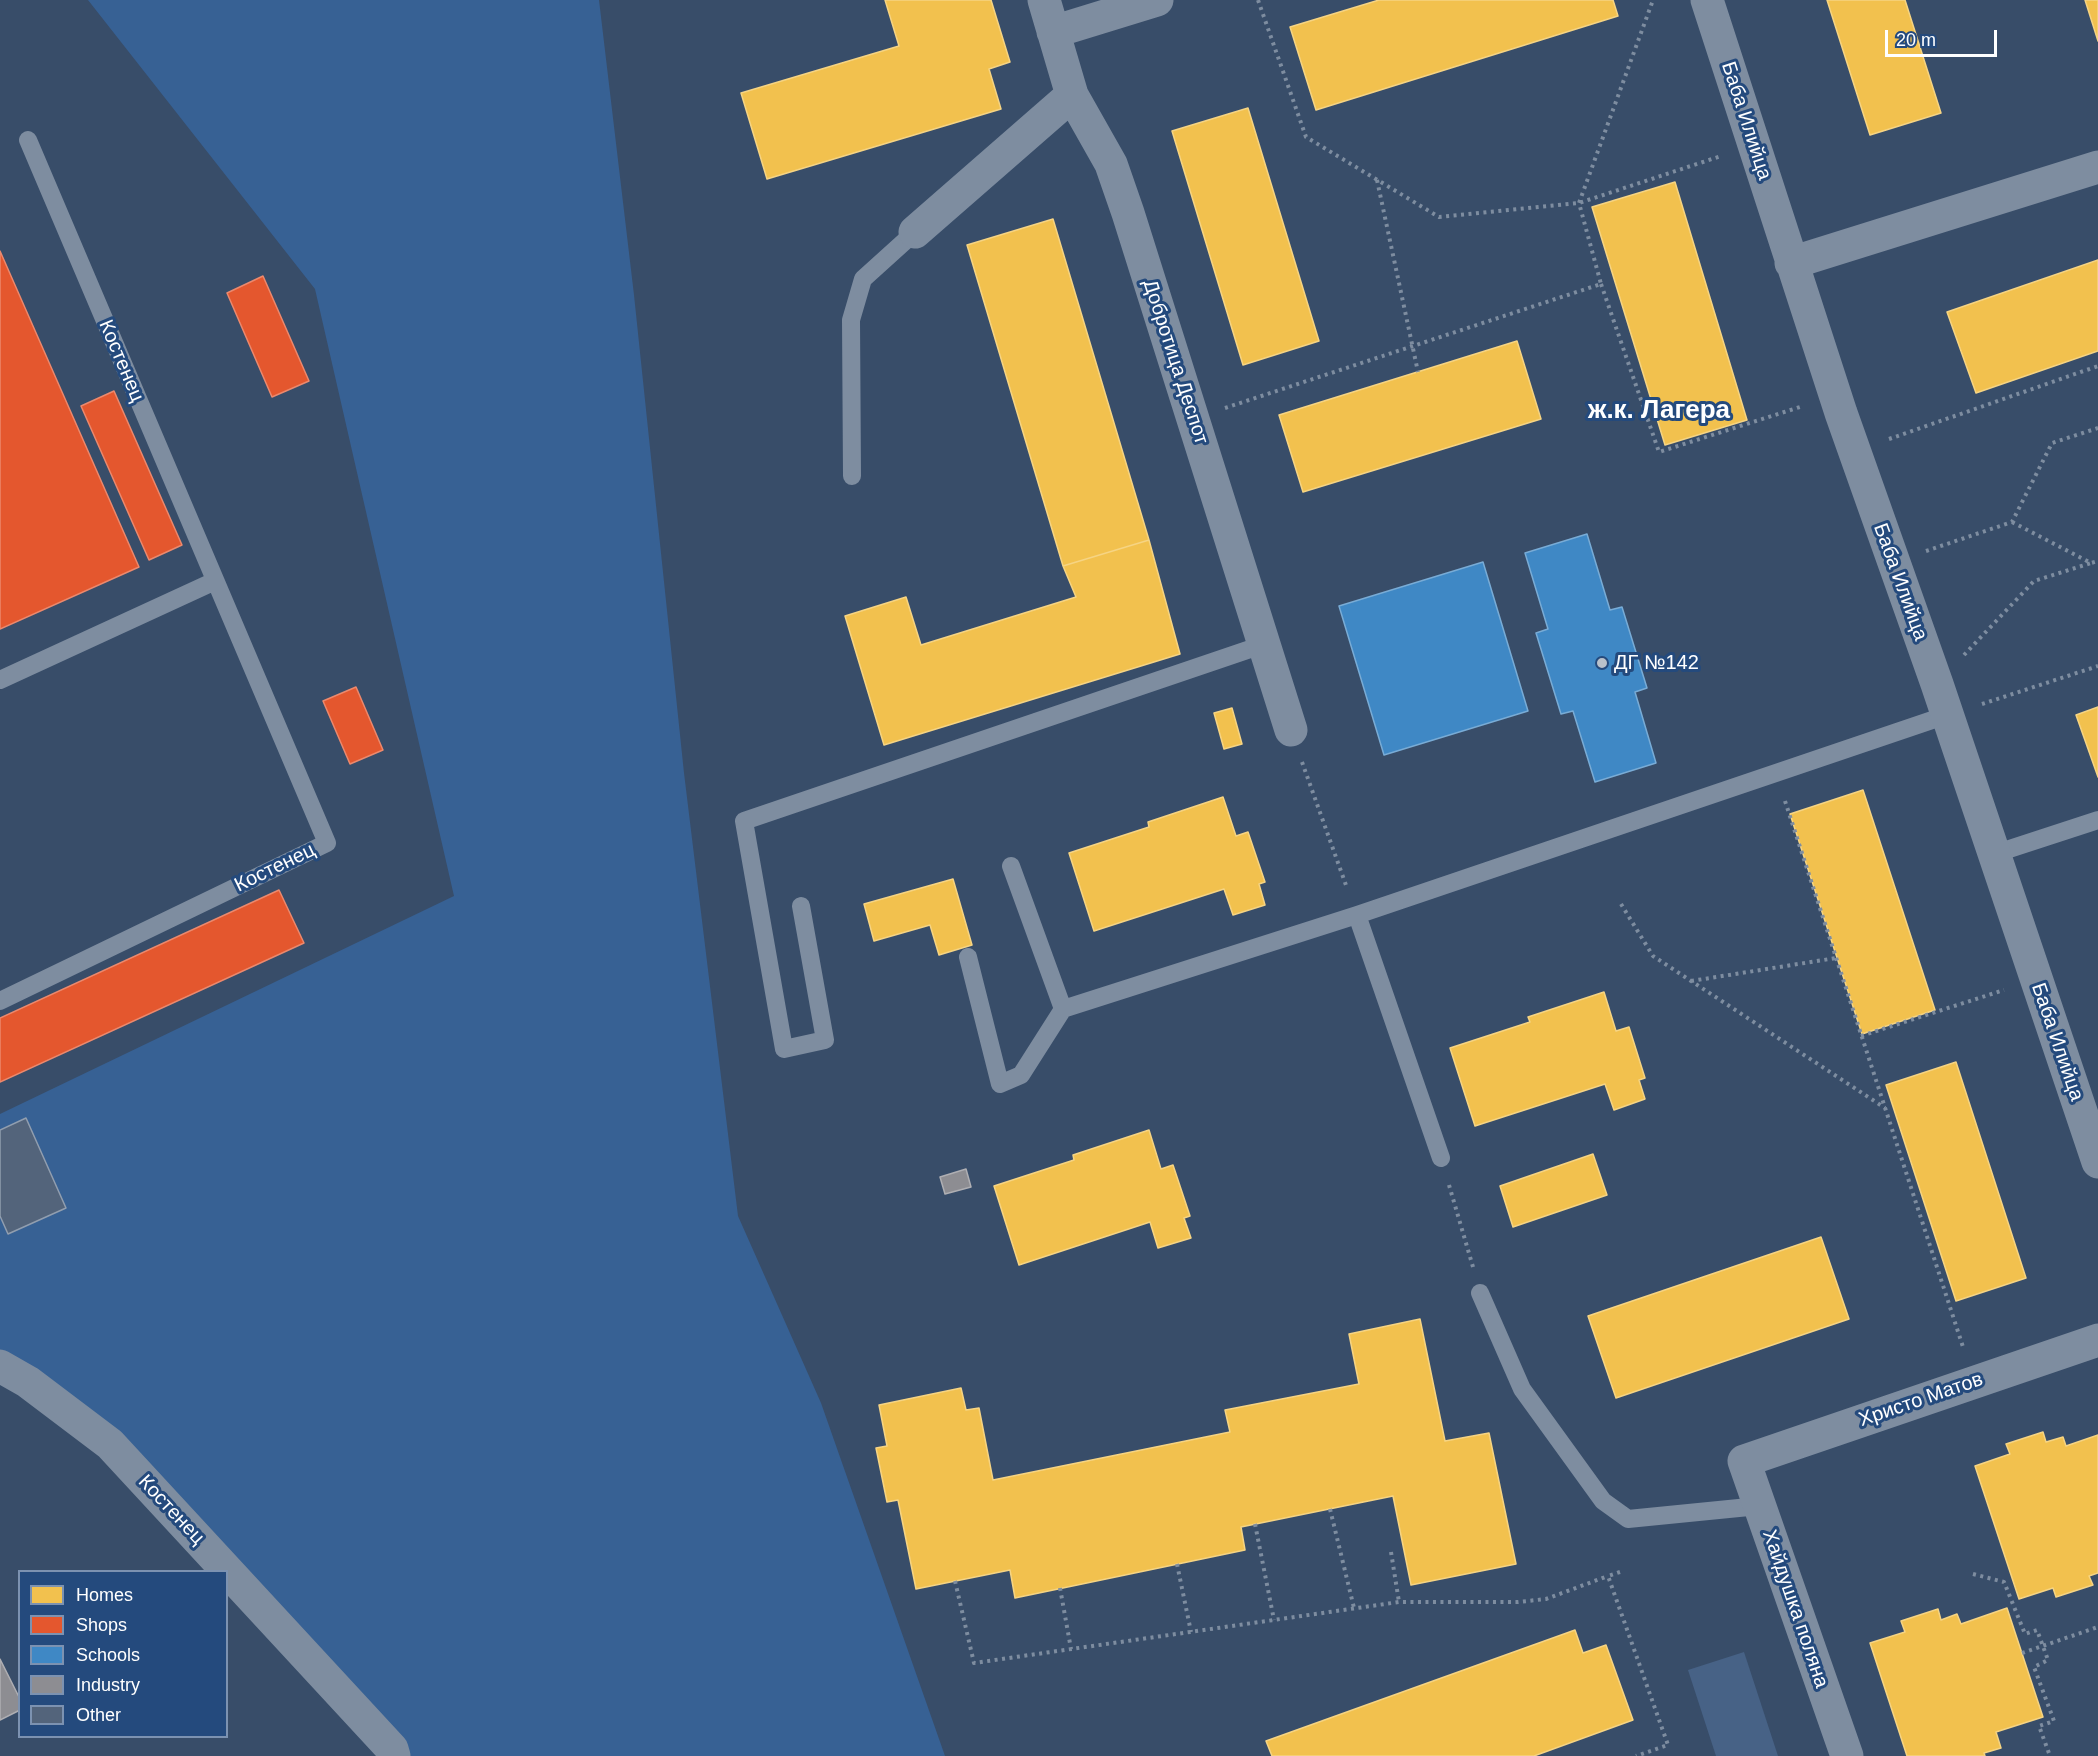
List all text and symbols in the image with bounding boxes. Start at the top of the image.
scale bar [1888,18,2000,56]
text: 20 m [1896,30,1936,50]
street label: Баба Илийца [1716,59,1776,183]
street label: Добротица Деспот [1137,277,1213,447]
street label: Костенец [93,317,149,405]
district label: ж.к. Лагера [1588,395,1730,427]
street label: Баба Илийца [1868,520,1932,644]
place label: ДГ №142 [1614,651,1699,675]
marker: ДГ №142 [1595,656,1609,670]
street label: Костенец [231,838,319,898]
street label: Баба Илийца [2026,980,2088,1104]
street label: Христо Матов [1856,1368,1986,1432]
street label: Костенец [133,1470,209,1550]
street label: Хайдушка поляна [1757,1527,1833,1691]
legend [18,1570,228,1738]
text: Homes [76,1585,133,1605]
text: Shops [76,1615,127,1635]
text: Schools [76,1645,140,1665]
text: Industry [76,1675,140,1695]
text: Other [76,1705,121,1725]

